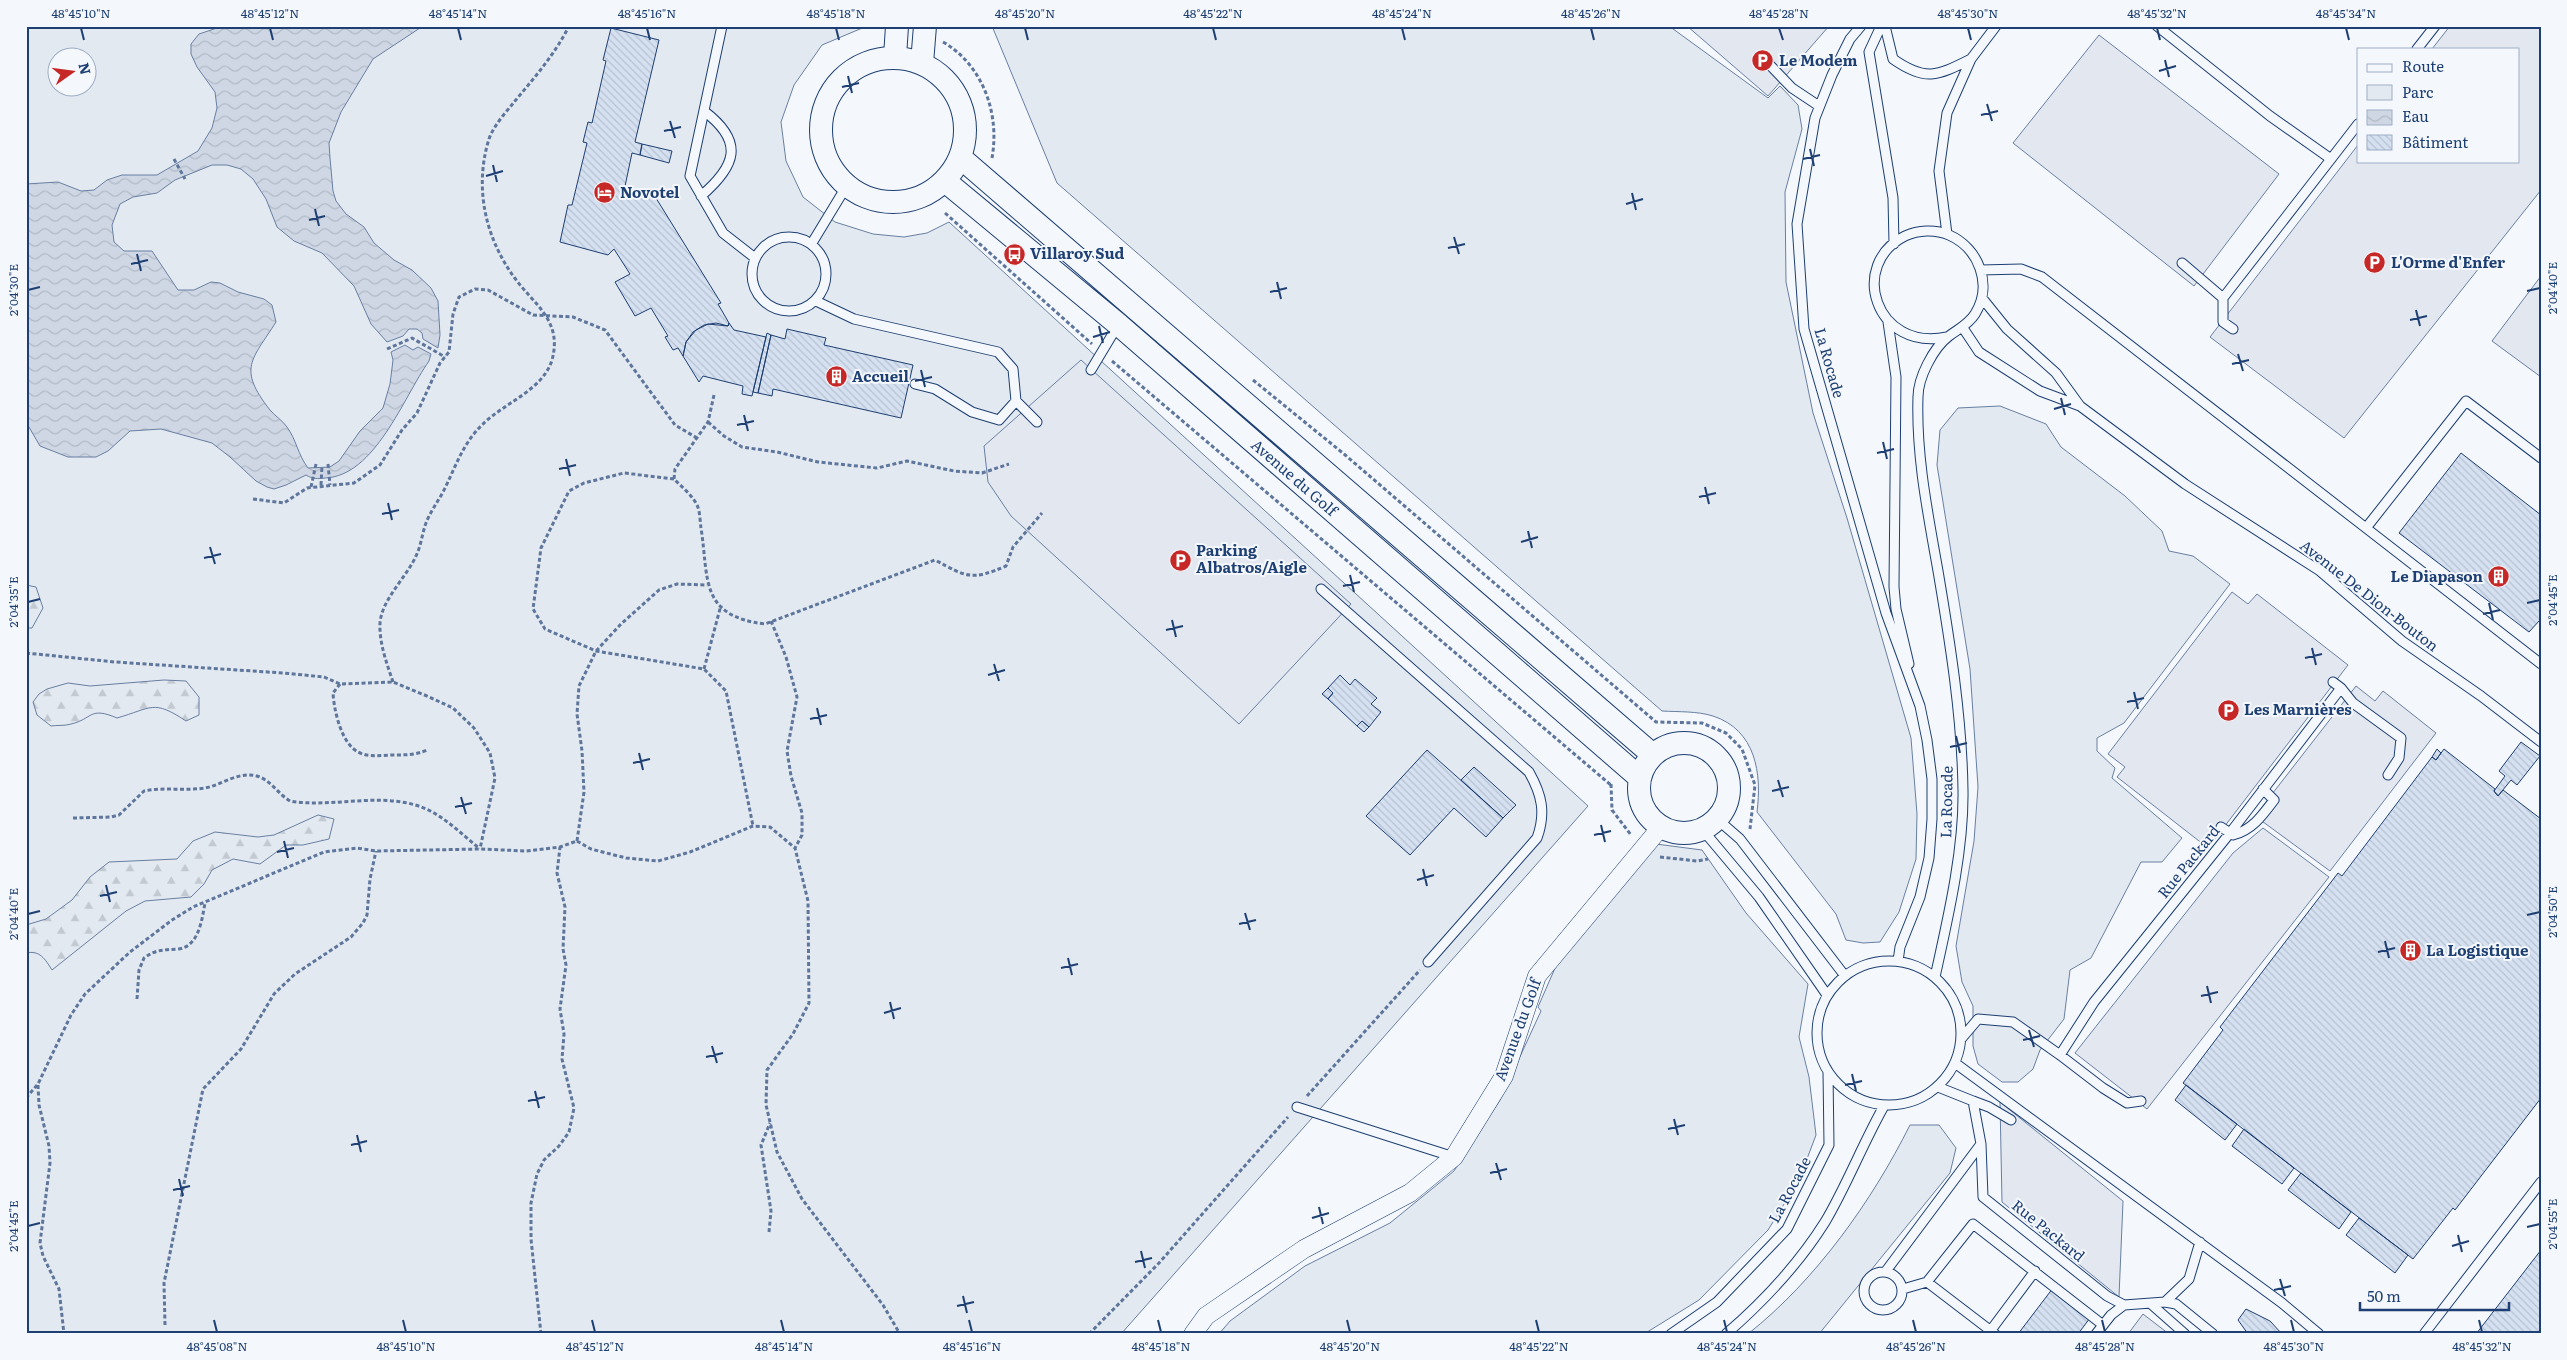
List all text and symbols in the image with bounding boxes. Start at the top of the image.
text: 48°45'10"N [51,4,111,22]
text: 48°45'12"N [241,4,299,22]
text: 48°45'14"N [429,4,487,22]
text: 48°45'16"N [618,4,676,22]
text: 48°45'18"N [807,4,865,22]
text: 48°45'20"N [995,4,1055,22]
text: 48°45'22"N [1183,4,1243,22]
text: 48°45'24"N [1372,4,1432,22]
text: 48°45'26"N [1561,4,1621,22]
text: 48°45'28"N [1749,4,1809,22]
text: 48°45'30"N [1938,4,1998,22]
text: 48°45'32"N [2127,4,2187,22]
text: 48°45'34"N [2316,4,2376,22]
north arrow [48,48,98,98]
place label: Le Modem [1779,48,1857,71]
legend [2357,48,2520,162]
parking icon: Le Modem [1751,49,1775,73]
text: Route [2402,54,2444,77]
text: N [74,60,97,77]
text: Parc [2402,80,2434,103]
text: Eau [2402,104,2429,127]
text: Bâtiment [2402,130,2468,153]
place label: Novotel [620,180,680,203]
hotel icon: Novotel [592,181,616,205]
place label: Villaroy Sud [1030,241,1124,264]
bus stop icon: Villaroy Sud [1002,242,1026,266]
place label: L'Orme d'Enfer [2391,250,2505,273]
parking icon: L'Orme d'Enfer [2363,251,2387,275]
text: 2°04'40"E [2543,262,2561,314]
text: 2°04'30"E [4,264,22,316]
street label: La Rocade [1809,325,1851,401]
place label: Accueil [852,364,910,387]
building icon: Accueil [824,365,848,389]
street label: Avenue du Golf [1247,433,1344,522]
street label: Avenue De Dion-Bouton [2296,533,2444,656]
place label: Parking Albatros/Aigle [1196,538,1307,578]
parking icon: Parking Albatros/Aigle [1168,548,1192,572]
place label: Le Diapason [2391,564,2484,587]
building icon: Le Diapason [2487,565,2511,589]
text: 2°04'45"E [2543,574,2561,626]
text: 2°04'35"E [4,576,22,628]
place label: Les Marnières [2244,697,2352,720]
parking icon: Les Marnières [2216,698,2240,722]
street label: La Rocade [1933,765,1958,838]
street label: Rue Packard [2151,820,2224,903]
text: 2°04'50"E [2543,886,2561,938]
text: 2°04'40"E [4,888,22,940]
place label: La Logistique [2426,938,2529,961]
building icon: La Logistique [2398,939,2422,963]
street label: Avenue du Golf [1487,974,1546,1084]
street label: La Rocade [1762,1152,1816,1227]
street label: Rue Packard [2007,1193,2090,1266]
text: 2°04'55"E [2543,1198,2561,1249]
text: 2°04'45"E [4,1200,22,1252]
scale bar [2360,1280,2508,1312]
text: 50 m [2367,1284,2401,1307]
text: 48°45'08"N [187,1337,247,1355]
text: 48°45'10"N [376,1337,436,1355]
text: 48°45'12"N [566,1337,624,1355]
text: 48°45'14"N [755,1337,813,1355]
text: 48°45'16"N [943,1337,1001,1355]
text: 48°45'18"N [1132,1337,1190,1355]
text: 48°45'20"N [1320,1337,1380,1355]
text: 48°45'22"N [1509,1337,1569,1355]
text: 48°45'24"N [1697,1337,1757,1355]
text: 48°45'26"N [1886,1337,1946,1355]
text: 48°45'28"N [2075,1337,2135,1355]
text: 48°45'30"N [2264,1337,2324,1355]
text: 48°45'32"N [2452,1337,2512,1355]

